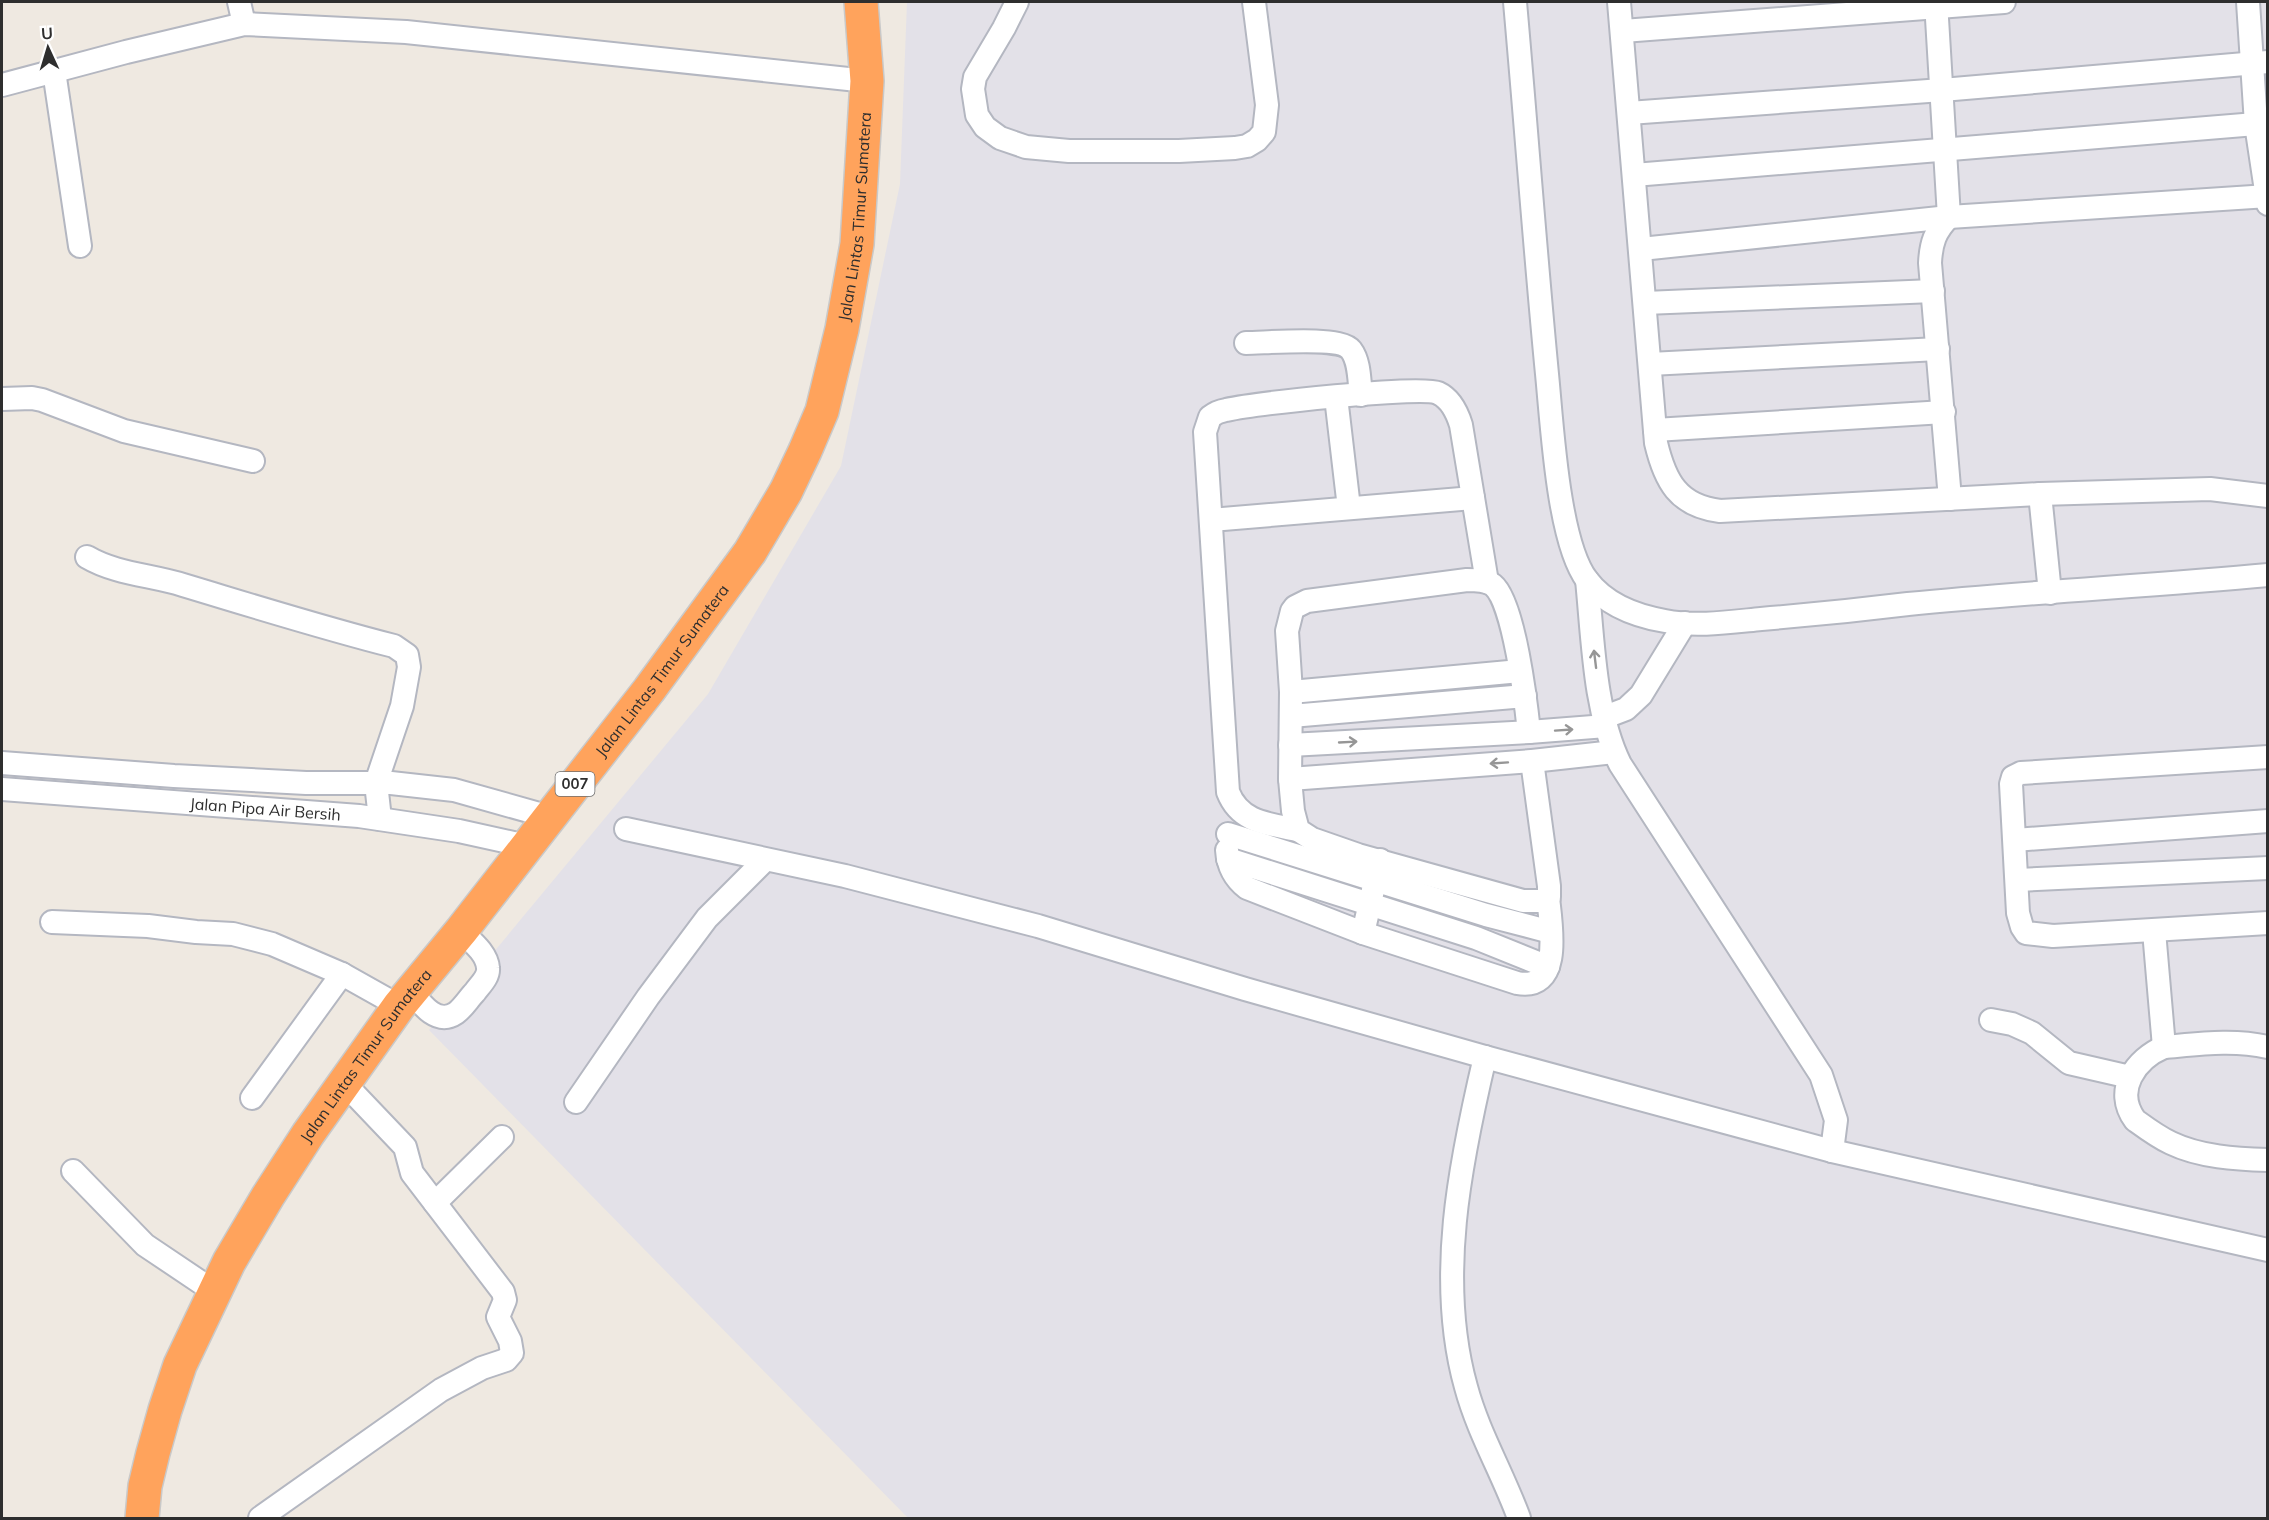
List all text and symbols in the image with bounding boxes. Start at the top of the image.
north arrow [18,18,78,78]
text: U [40,23,54,43]
street label: Jalan Lintas Timur Sumatera [834,111,875,323]
street label: Jalan Lintas Timur Sumatera [591,580,733,761]
one-way arrow [1589,650,1600,670]
one-way arrow [1553,724,1573,735]
one-way arrow [1338,737,1358,748]
one-way arrow [1489,758,1509,769]
road number: 007 [556,772,594,796]
street label: Jalan Pipa Air Bersih [189,793,342,825]
street label: Jalan Lintas Timur Sumatera [295,965,436,1146]

